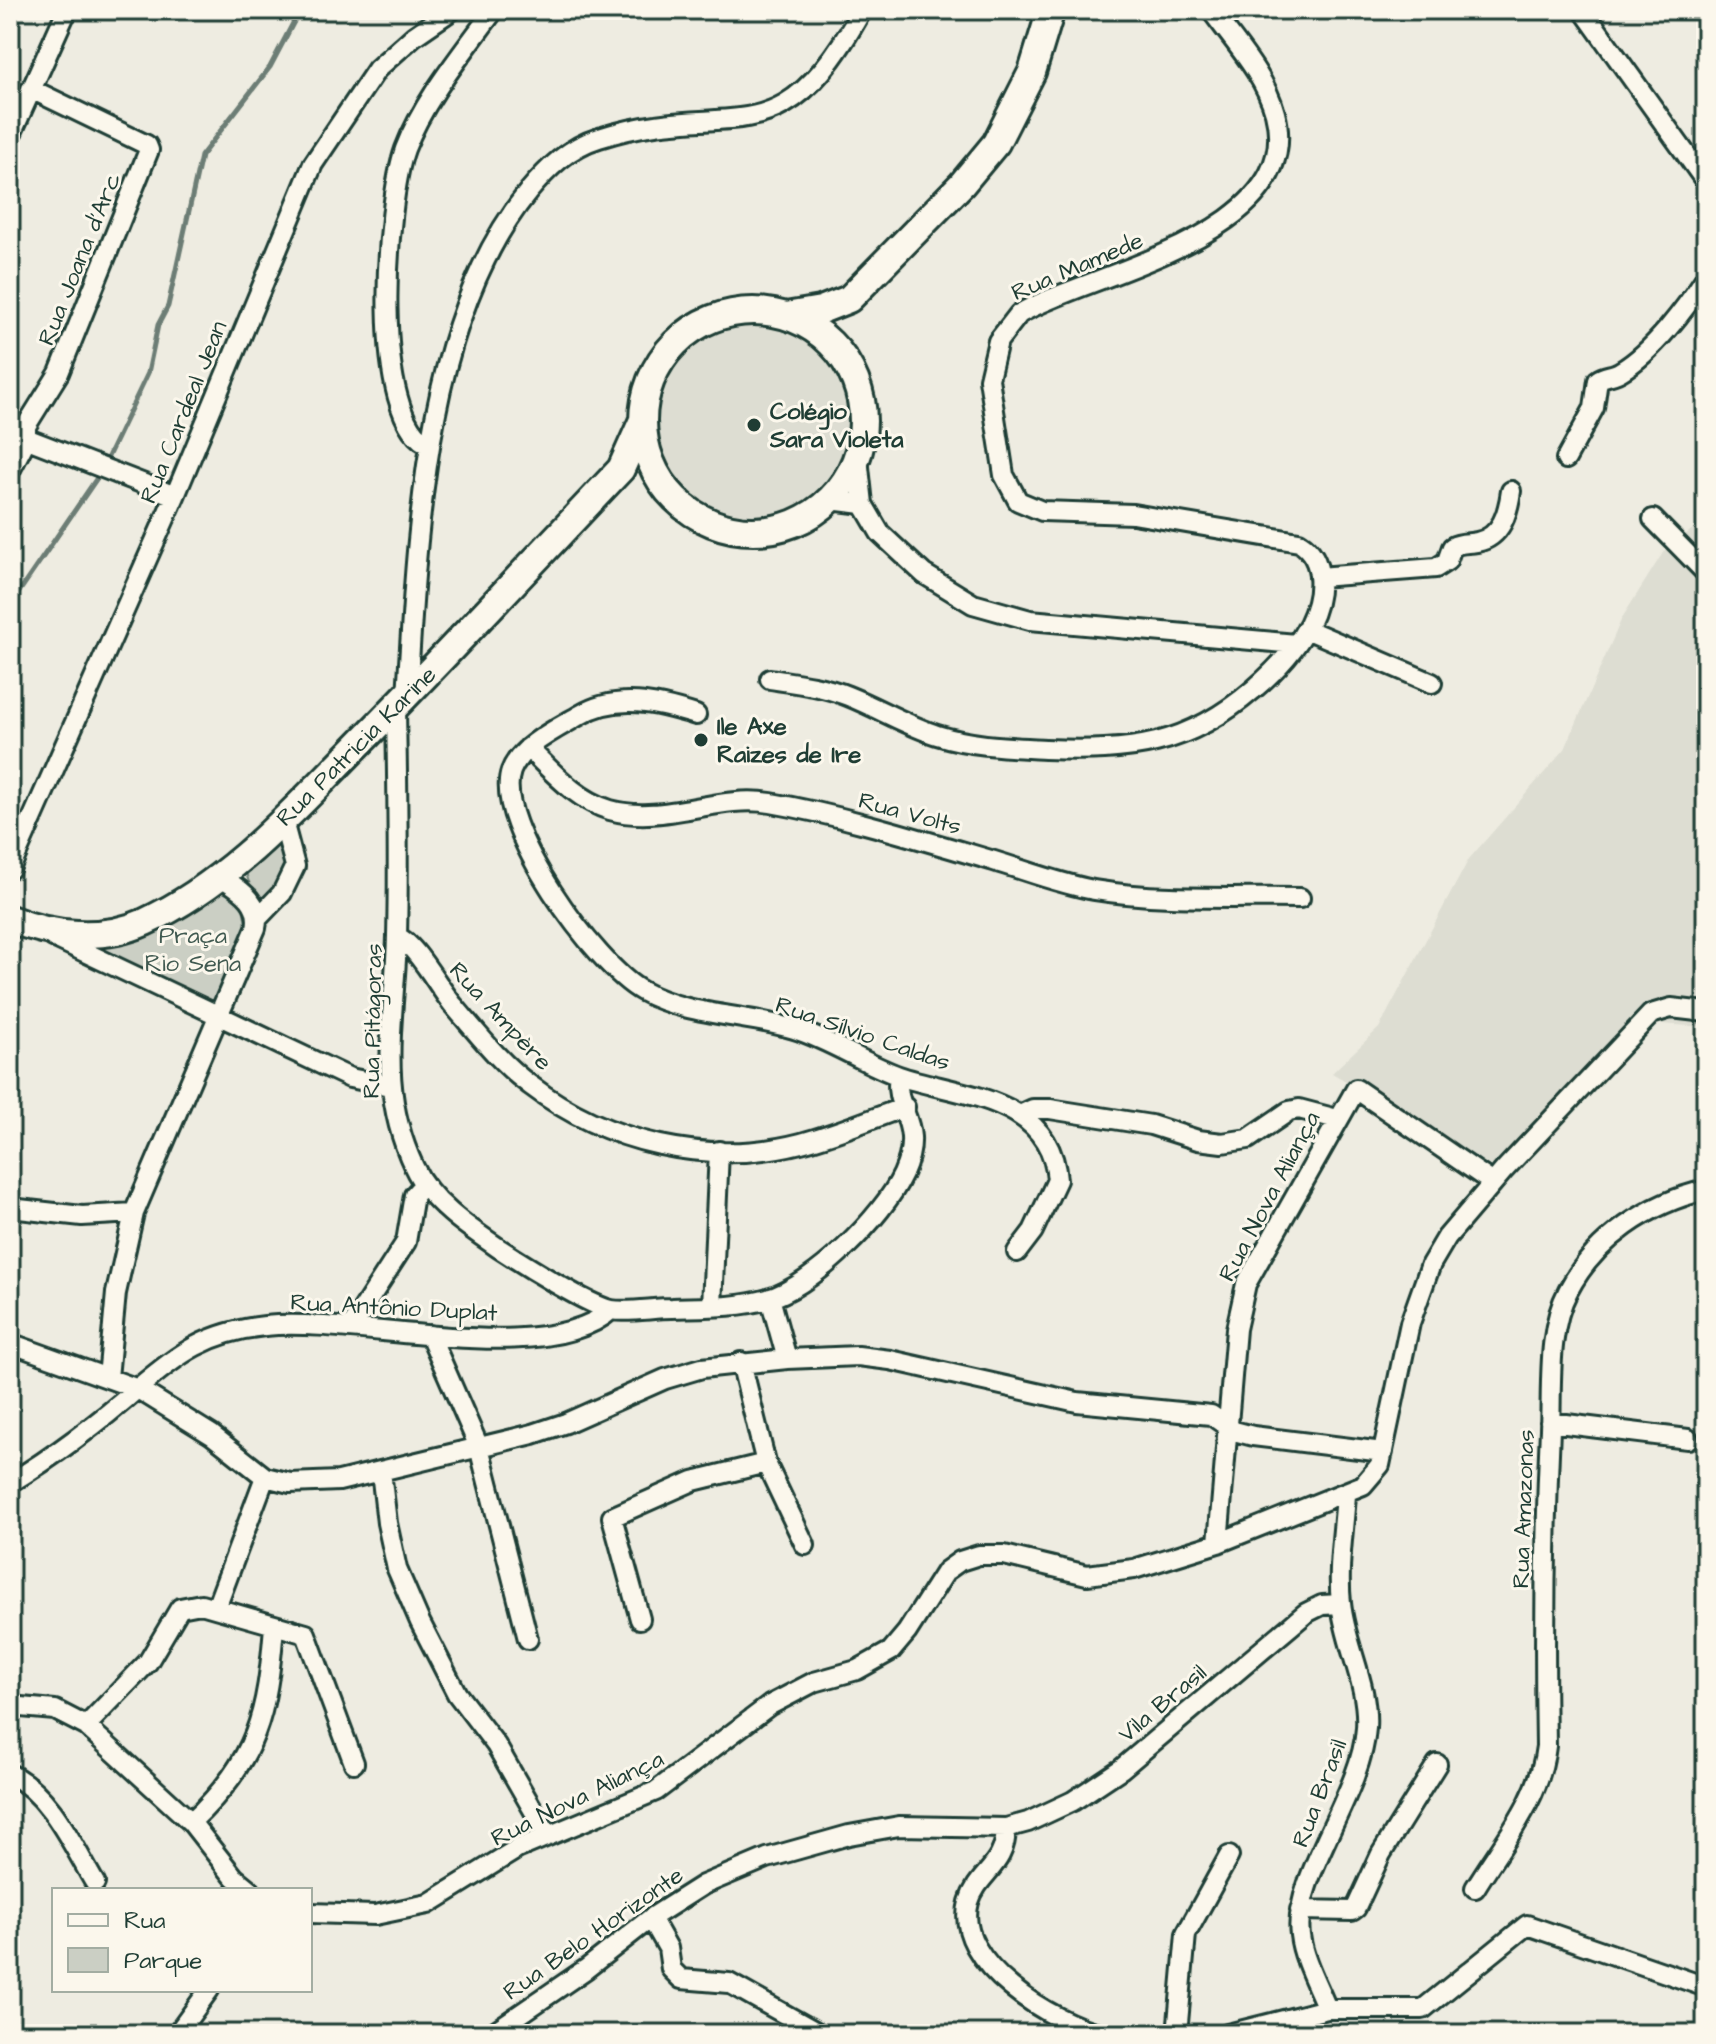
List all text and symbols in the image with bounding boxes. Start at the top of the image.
street label: Rua Joana d'Arc [30,168,130,351]
street label: Rua Mamede [1006,224,1149,310]
street label: Rua Cardeal Jean [132,316,236,509]
place label: Colégio Sara Violeta [769,395,904,457]
marker: Colégio Sara Violeta [745,416,763,434]
street label: Rua Patricia Karine [269,659,445,835]
place label: Ile Axe Raizes de Ire [717,710,861,772]
marker: Ile Axe Raizes de Ire [692,731,710,749]
street label: Rua Volts [855,784,965,844]
park label: Praça Rio Sena [145,919,241,981]
street label: Rua Pitágoras [355,943,392,1099]
street label: Rua Ampère [441,955,560,1079]
street label: Rua Sílvio Caldas [771,988,955,1080]
street label: Rua Nova Aliança [1211,1105,1329,1288]
street label: Rua Antônio Duplat [290,1286,499,1330]
street label: Rua Amazonas [1504,1429,1544,1589]
street label: Vila Brasil [1111,1657,1214,1751]
street label: Rua Brasil [1284,1734,1356,1852]
street label: Rua Nova Aliança [485,1742,670,1855]
street label: Rua Belo Horizonte [497,1859,691,2009]
legend [52,1888,312,1992]
text: Rua [124,1904,166,1938]
text: Parque [124,1944,202,1978]

